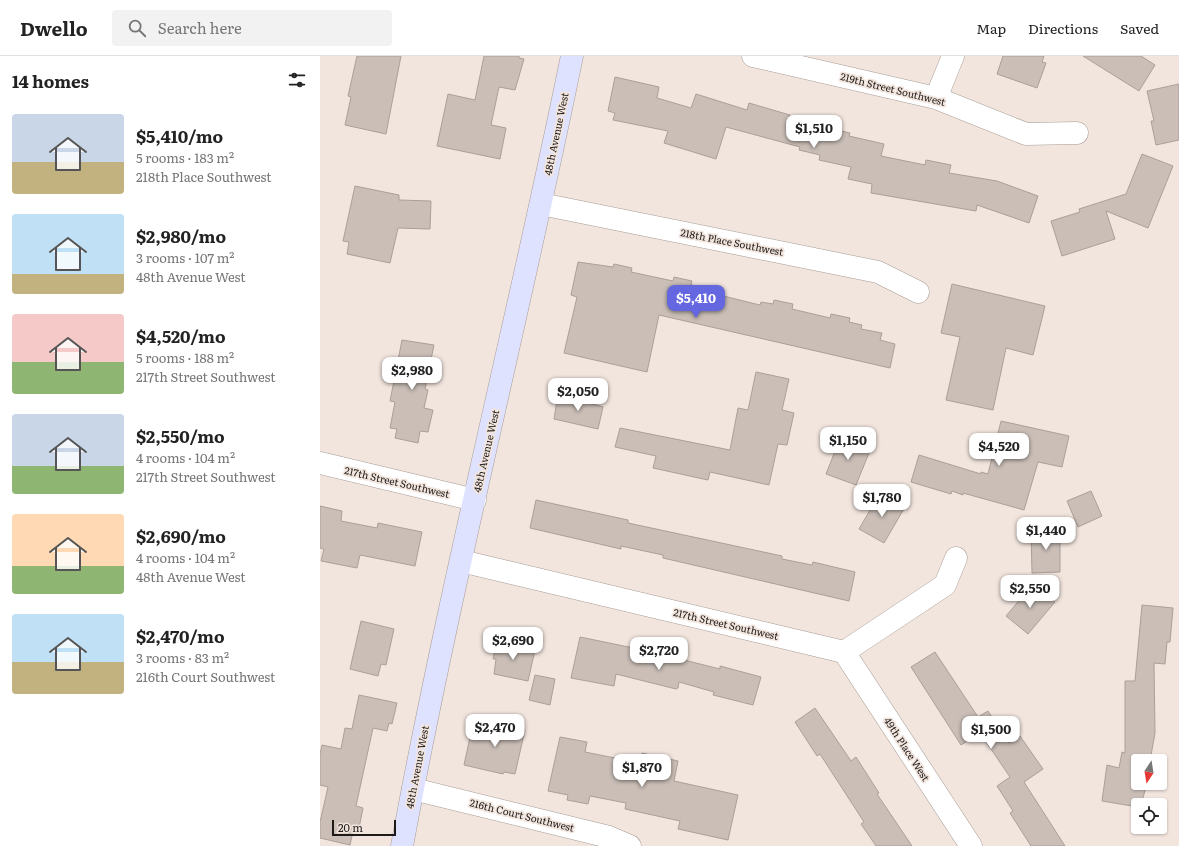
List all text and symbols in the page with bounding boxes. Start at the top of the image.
search box [112,10,392,46]
text: Dwello [20,14,88,42]
text: Search here [158,16,242,39]
icon: search [126,17,148,39]
text: Map [976,18,1006,38]
text: Directions [1028,18,1098,38]
text: Saved [1120,18,1159,38]
text: 14 homes [12,68,89,93]
street label: 219th Street Southwest [839,68,947,109]
icon: filters [286,69,308,91]
street label: 48th Avenue West [539,91,572,177]
pin: $1,510 [781,115,847,149]
text: $1,510 [795,118,833,137]
text: $5,410/mo [136,123,223,148]
icon: home [44,130,92,178]
text: 5 rooms · 183 m² [136,148,234,167]
text: 218th Place Southwest [136,167,272,186]
text: $2,980/mo [136,223,226,248]
street label: 218th Place Southwest [680,224,785,259]
icon: home [44,230,92,278]
text: 3 rooms · 107 m² [136,248,234,267]
text: 48th Avenue West [136,267,246,286]
pin: $5,410 [663,285,729,319]
text: $5,410 [676,288,716,307]
text: $4,520/mo [136,323,226,348]
icon: home [44,330,92,378]
text: 5 rooms · 188 m² [136,348,234,367]
pin: $2,980 [379,357,445,391]
text: $2,980 [391,360,433,379]
text: 217th Street Southwest [136,367,275,386]
pin: $2,050 [545,378,611,412]
text: $2,050 [557,381,599,400]
street label: 48th Avenue West [469,408,502,494]
text: $2,550/mo [136,423,225,448]
pin: $1,150 [815,427,881,461]
icon: home [44,430,92,478]
text: $1,150 [829,430,867,449]
pin: $4,520 [966,433,1032,467]
text: $4,520 [978,436,1020,455]
text: 4 rooms · 104 m² [136,448,235,467]
street label: 217th Street Southwest [343,462,451,501]
text: 217th Street Southwest [136,467,275,486]
pin: $1,780 [849,484,915,518]
text: $1,780 [862,487,902,506]
pin: $1,440 [1013,517,1079,551]
text: $1,440 [1026,520,1066,539]
text: $2,690/mo [136,523,226,548]
icon: home [44,530,92,578]
text: 4 rooms · 104 m² [136,548,235,567]
text: 48th Avenue West [136,567,246,586]
pin: $2,550 [997,575,1063,609]
text: $2,550 [1009,578,1051,597]
street label: 217th Street Southwest [672,604,780,643]
text: $2,470/mo [136,623,225,648]
pin: $2,690 [480,627,546,661]
icon: home [44,630,92,678]
text: $2,690 [492,630,534,649]
pin: $2,720 [626,637,692,671]
text: $2,720 [639,640,679,659]
text: 3 rooms · 83 m² [136,648,229,667]
text: 216th Court Southwest [136,667,275,686]
pin: $2,470 [462,714,528,748]
street label: 49th Place West [881,714,934,784]
pin: $1,500 [958,716,1024,750]
text: $2,470 [475,717,515,736]
text: $1,500 [971,719,1011,738]
street label: 48th Avenue West [401,724,432,810]
pin: $1,870 [609,754,675,788]
north arrow [1131,754,1167,790]
map controls [1131,754,1167,834]
text: $1,870 [622,757,662,776]
street label: 216th Court Southwest [468,794,576,835]
button: locate [1131,798,1167,834]
scale bar [332,818,396,837]
text: 20 m [338,819,363,835]

